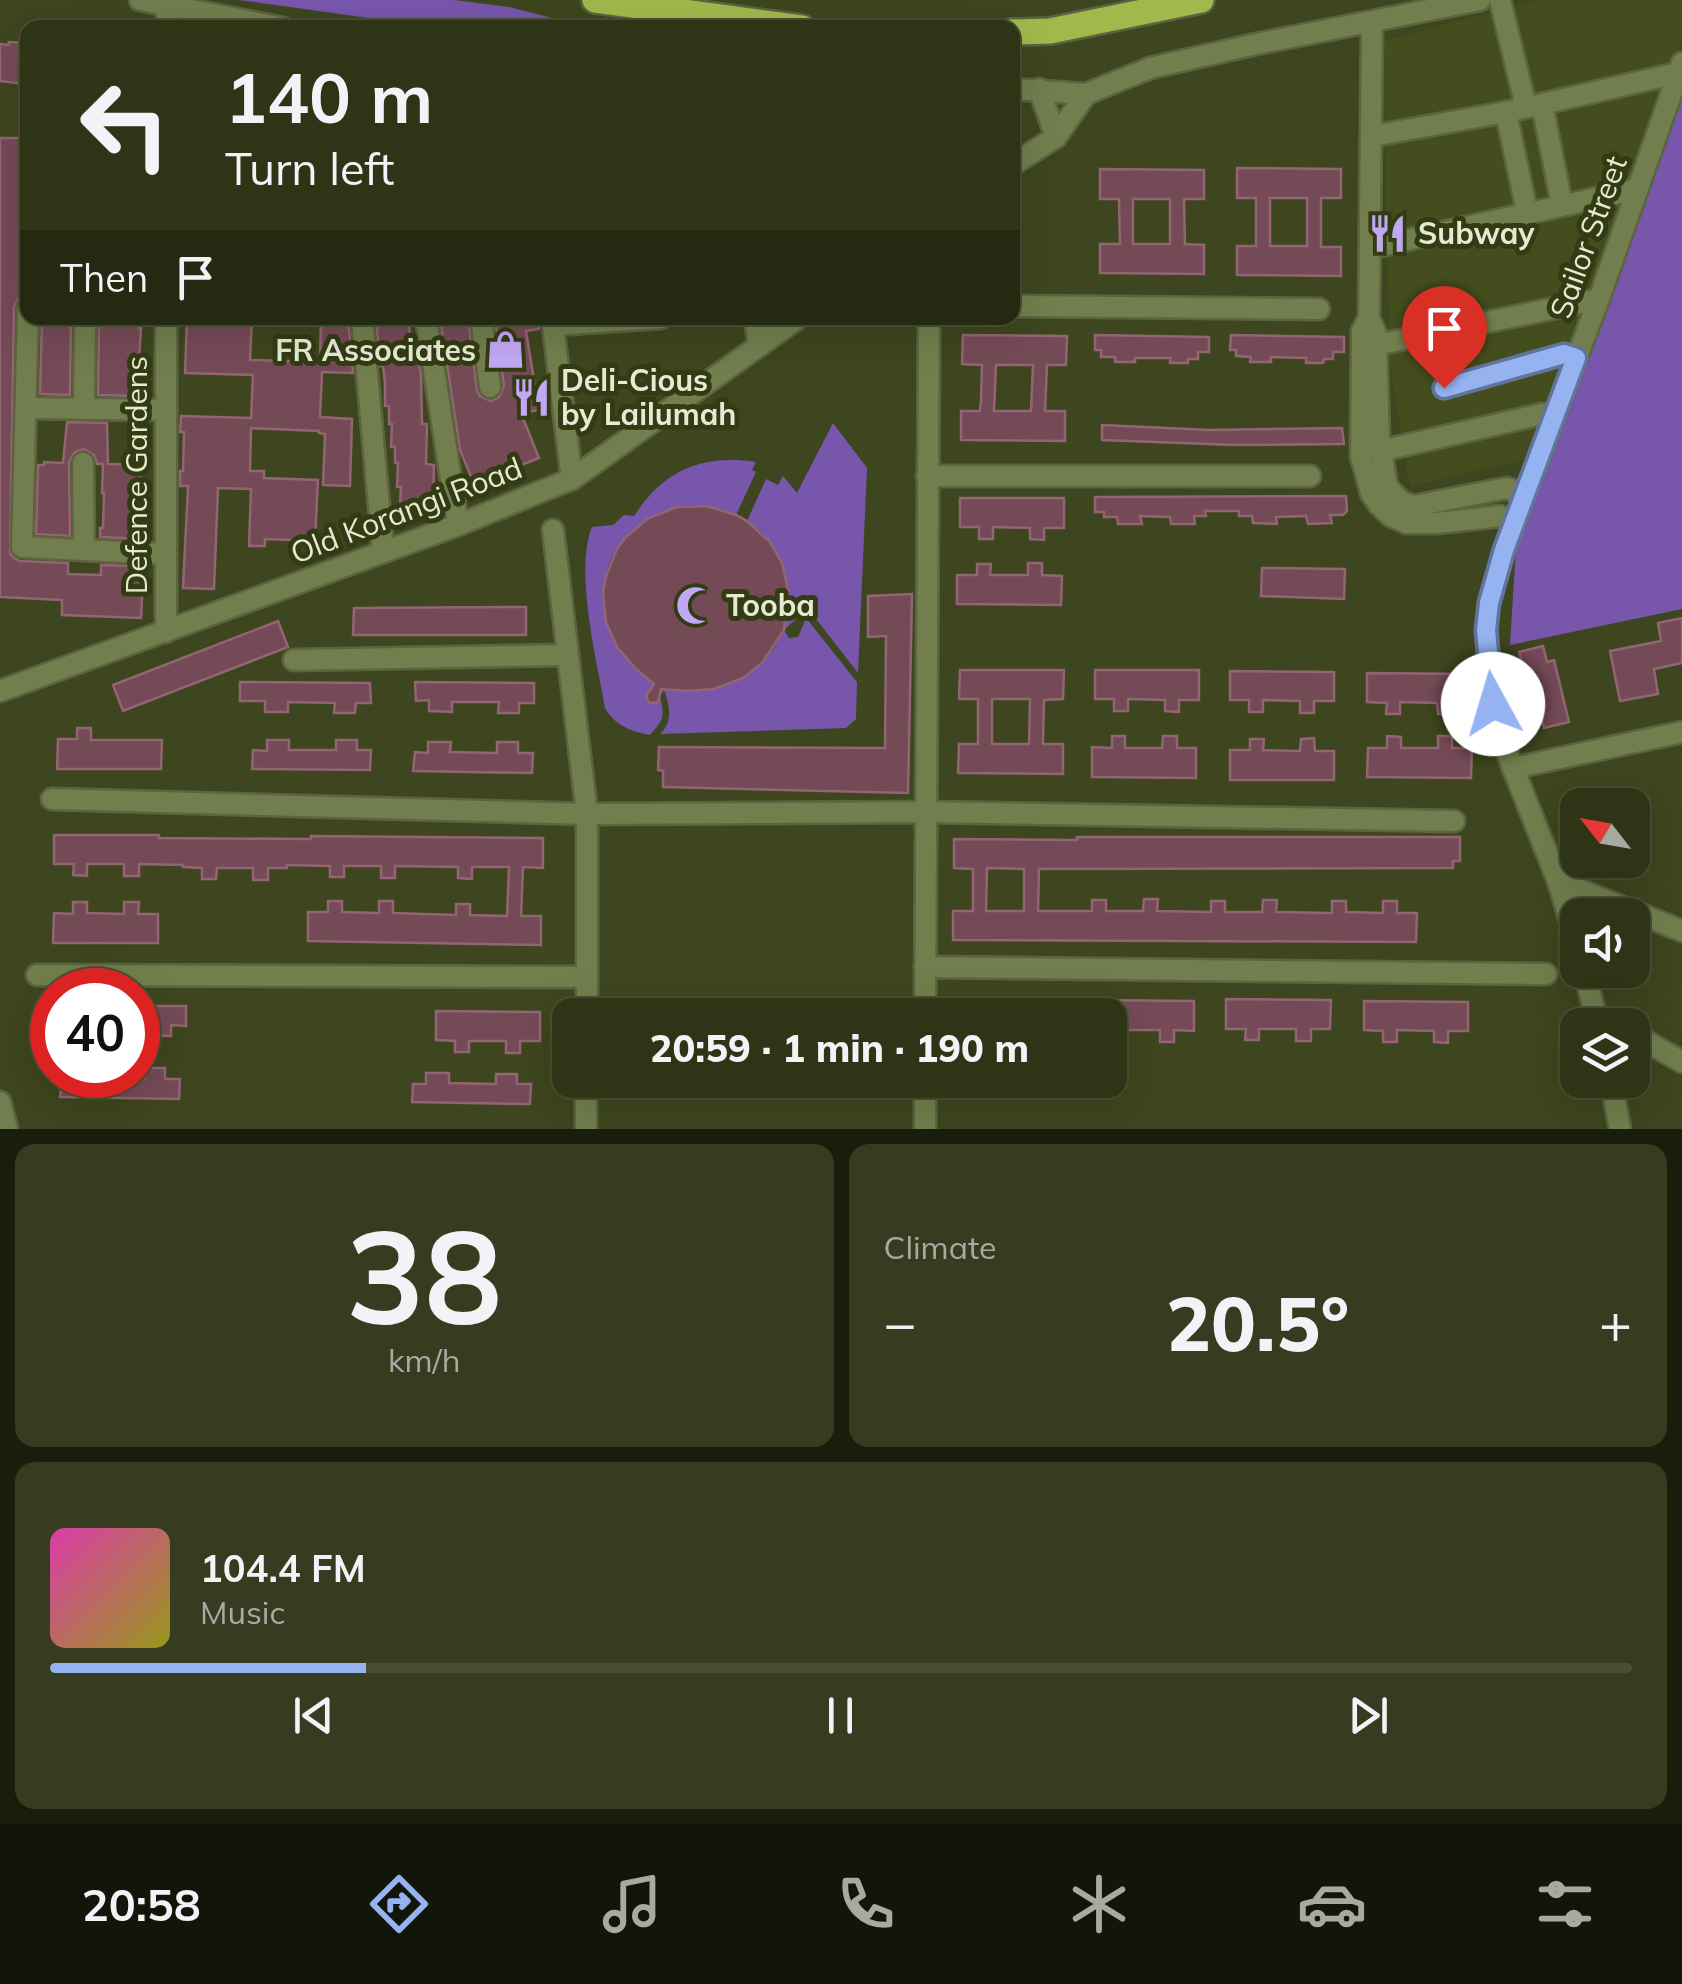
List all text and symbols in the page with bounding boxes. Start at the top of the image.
text: 140 m [225,53,433,141]
icon: left [60,60,190,190]
text: Turn left [225,140,394,196]
street label: Sailor Street [1541,151,1635,323]
restaurant icon: Subway [1367,212,1409,254]
place label: Subway [1418,214,1535,252]
icon: arrive [168,250,223,305]
text: Then [60,254,148,302]
pin [1402,286,1487,389]
icon: arrive [1417,301,1472,356]
shop icon: FR Associates [485,329,527,371]
place label: FR Associates [275,331,476,369]
street label: Defence Gardens [117,356,155,594]
place label: Deli-Cious by Lailumah [561,361,736,433]
restaurant icon: Deli-Cious by Lailumah [510,376,552,418]
street label: Old Korangi Road [285,448,527,572]
mosque icon: Tooba [675,584,717,626]
place label: Tooba [726,586,815,624]
position arrow [1441,652,1545,756]
north arrow [1560,788,1650,878]
map controls [1560,788,1650,1098]
button: sound [1560,898,1650,988]
speed limit sign: 40 [30,968,160,1098]
button: layers [1560,1008,1650,1098]
text: 20:59 · 1 min · 190 m [650,1024,1029,1072]
text: 38 [346,1193,502,1357]
text: Climate [884,1227,996,1267]
text: 20.5° [1166,1276,1349,1370]
text: − [884,1288,917,1357]
text: + [1599,1288,1632,1357]
text: km/h [388,1340,460,1380]
text: 104.4 FM [200,1544,366,1592]
text: Music [200,1592,285,1632]
icon: previous [286,1688,341,1743]
icon: pause [813,1688,868,1743]
icon: next [1341,1688,1396,1743]
icon: directions [364,1869,434,1939]
icon: music [597,1869,667,1939]
icon: phone [831,1869,901,1939]
icon: climate [1064,1869,1134,1939]
icon: car [1297,1869,1367,1939]
icon: filters [1530,1869,1600,1939]
text: 20:58 [82,1876,201,1932]

